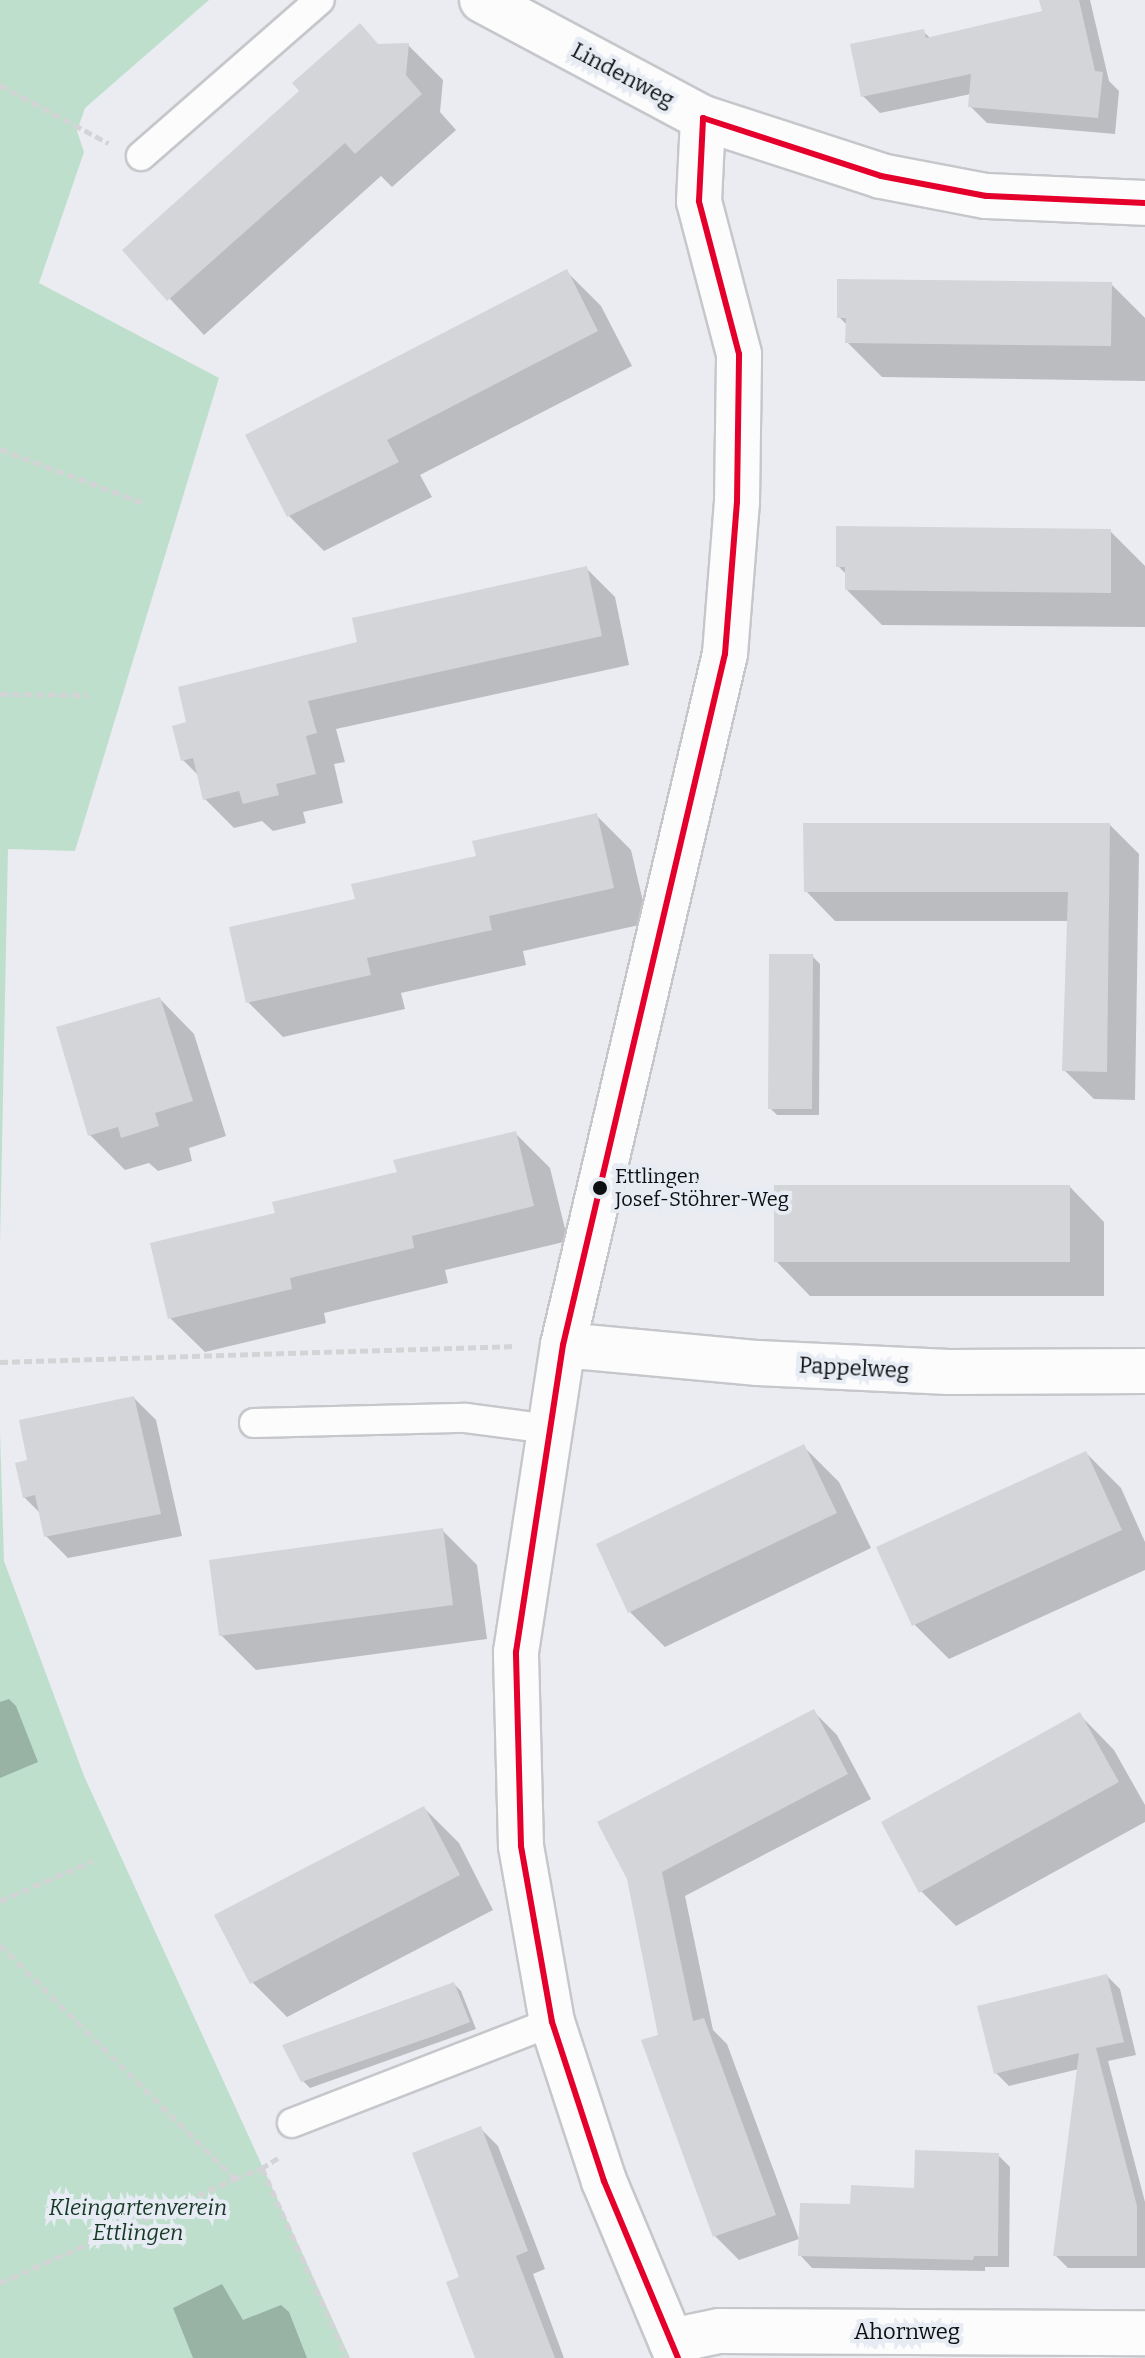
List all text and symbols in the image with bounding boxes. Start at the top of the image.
street label: Lindenweg [567,37,679,113]
place label: Ettlingen Josef-Stöhrer-Weg [615,1164,789,1211]
marker: Ettlingen Josef-Stöhrer-Weg [592,1180,608,1196]
street label: Pappelweg [798,1352,910,1384]
park label: Kleingartenverein Ettlingen [49,2194,227,2246]
street label: Ahornweg [854,2319,960,2345]

